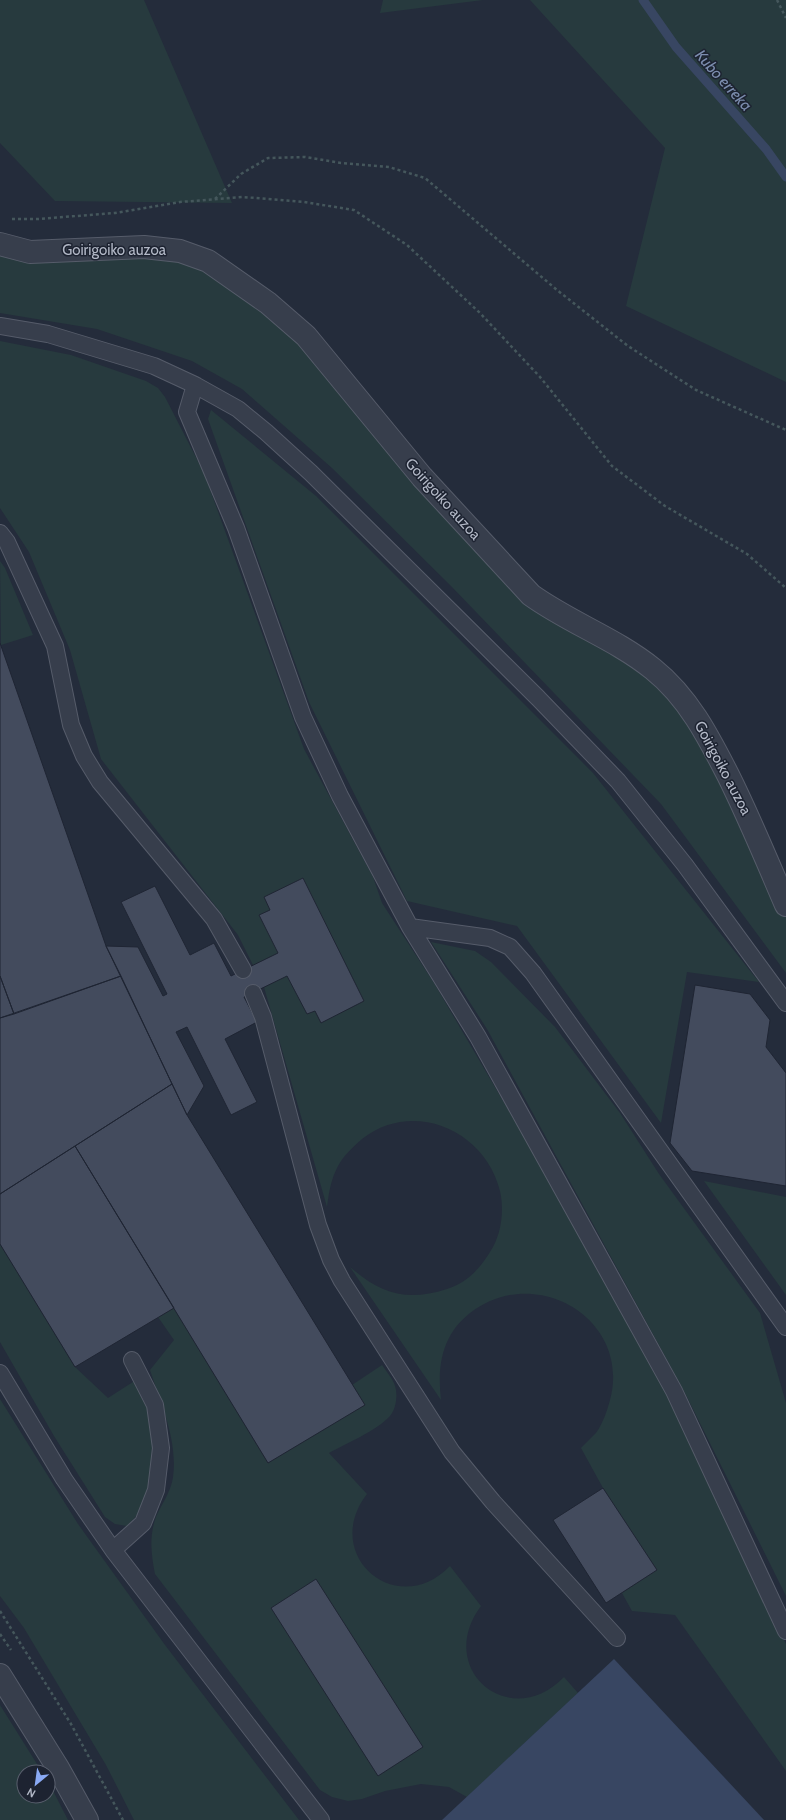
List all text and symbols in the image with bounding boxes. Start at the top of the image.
water label: Kubo erreka [691,46,756,115]
street label: Goirigoiko auzoa [62,241,167,259]
street label: Goirigoiko auzoa [402,454,485,544]
street label: Goirigoiko auzoa [691,718,756,819]
north arrow [16,1764,56,1804]
text: N [24,1785,38,1801]

